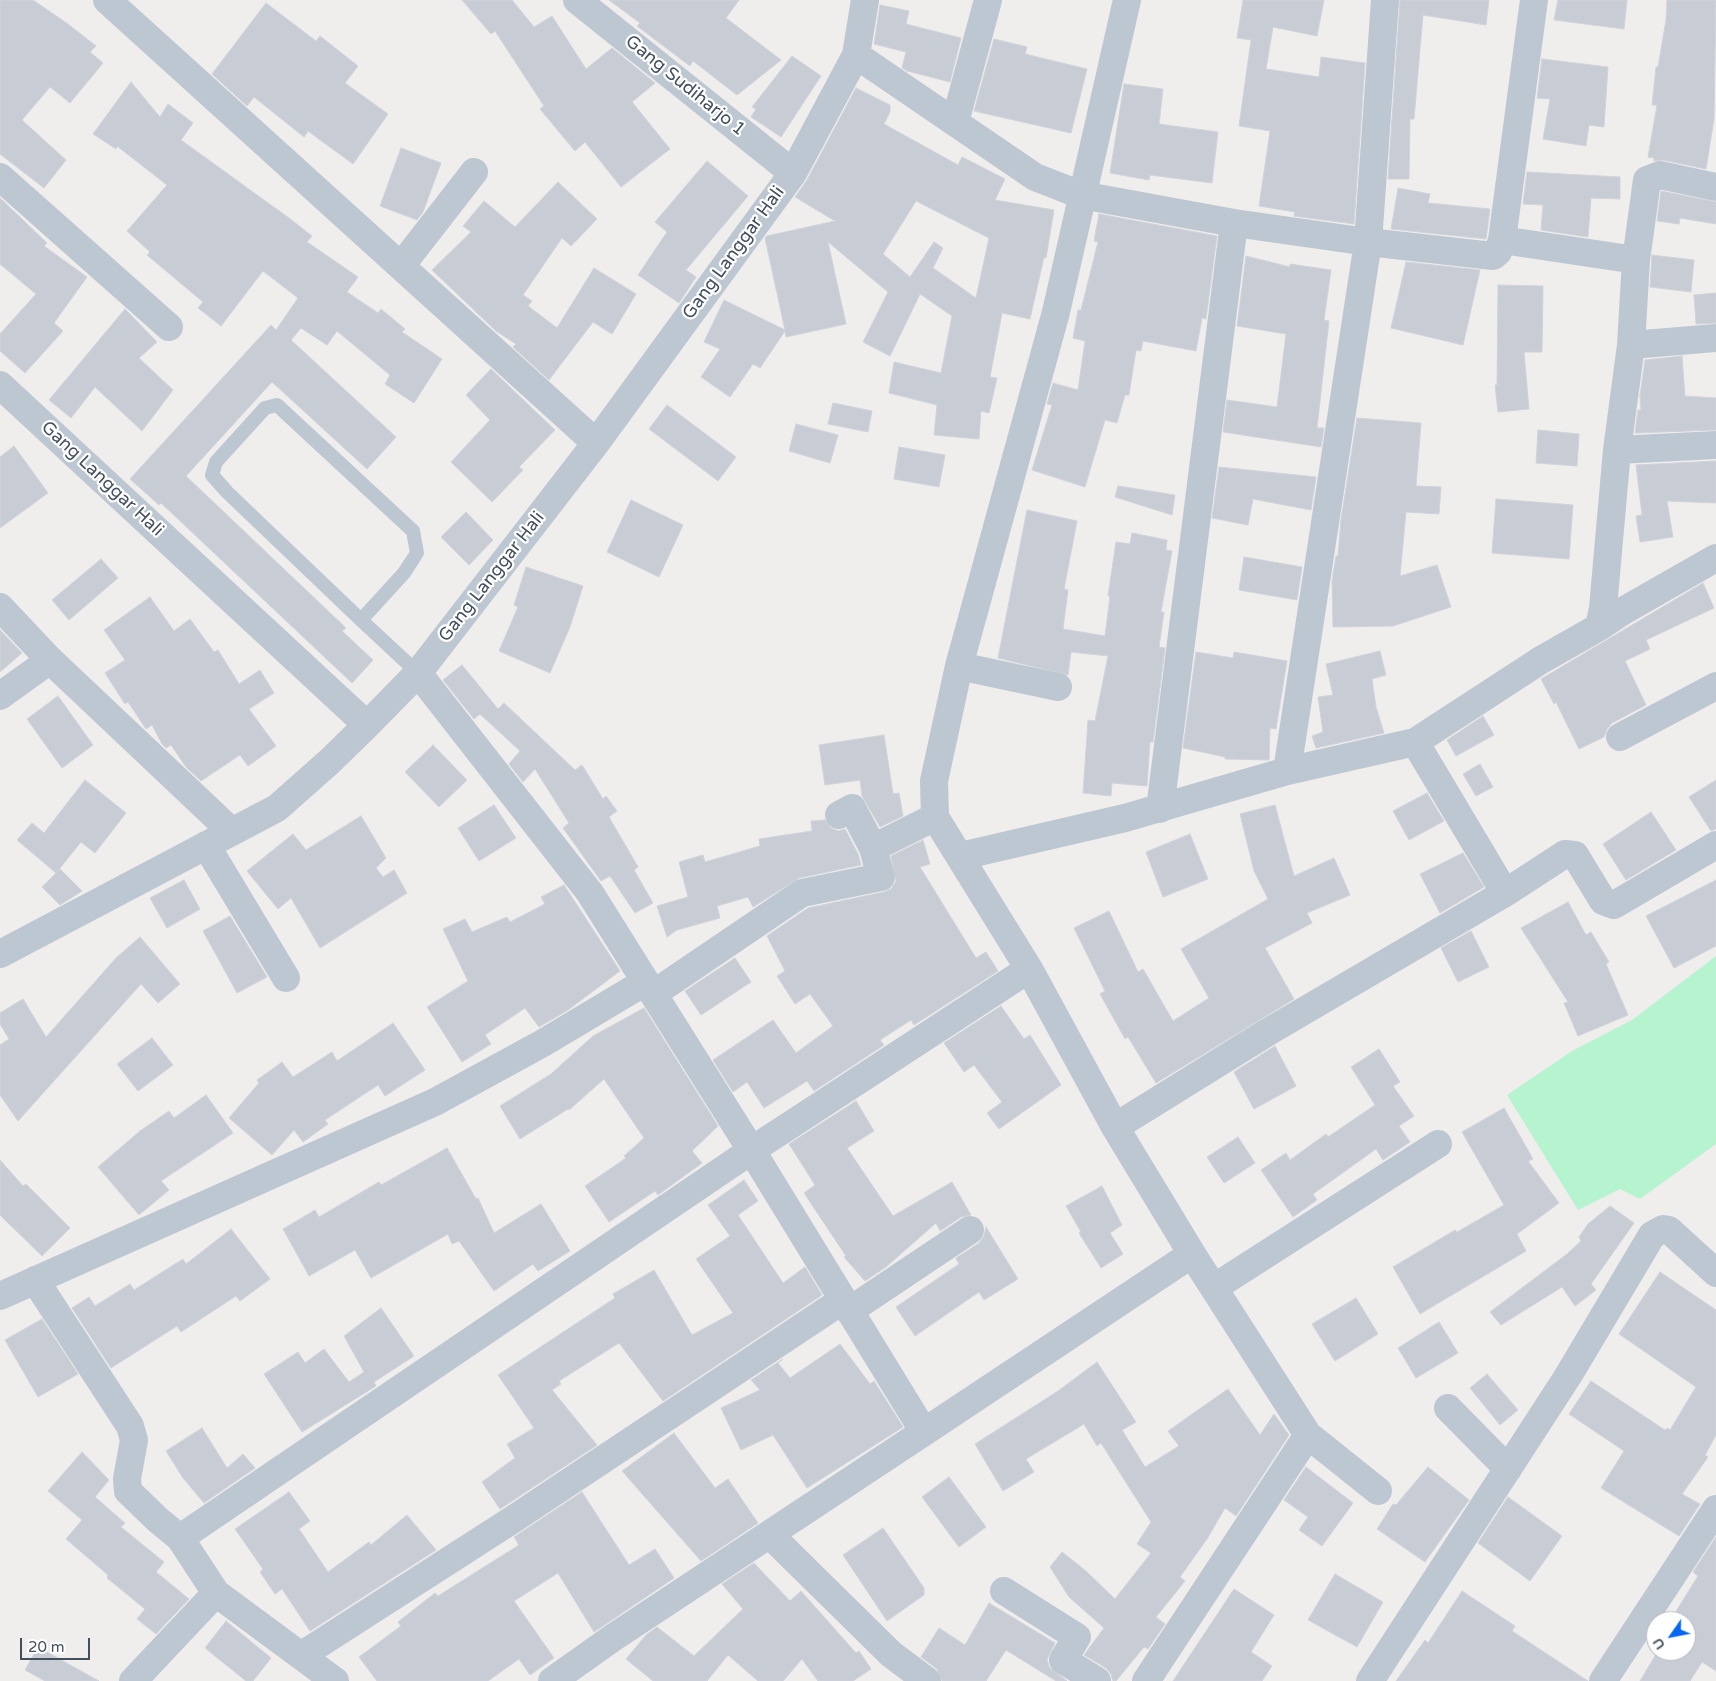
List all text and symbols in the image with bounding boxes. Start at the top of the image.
street label: Gang Sudiharjo 1 [621,31,749,141]
street label: Gang Langgar Hali [678,182,790,324]
street label: Gang Langgar Hali [36,417,168,541]
street label: Gang Langgar Hali [434,508,550,646]
north arrow [1646,1611,1696,1661]
scale bar [22,1628,92,1660]
text: U [1649,1635,1669,1653]
text: 20 m [28,1638,65,1656]

